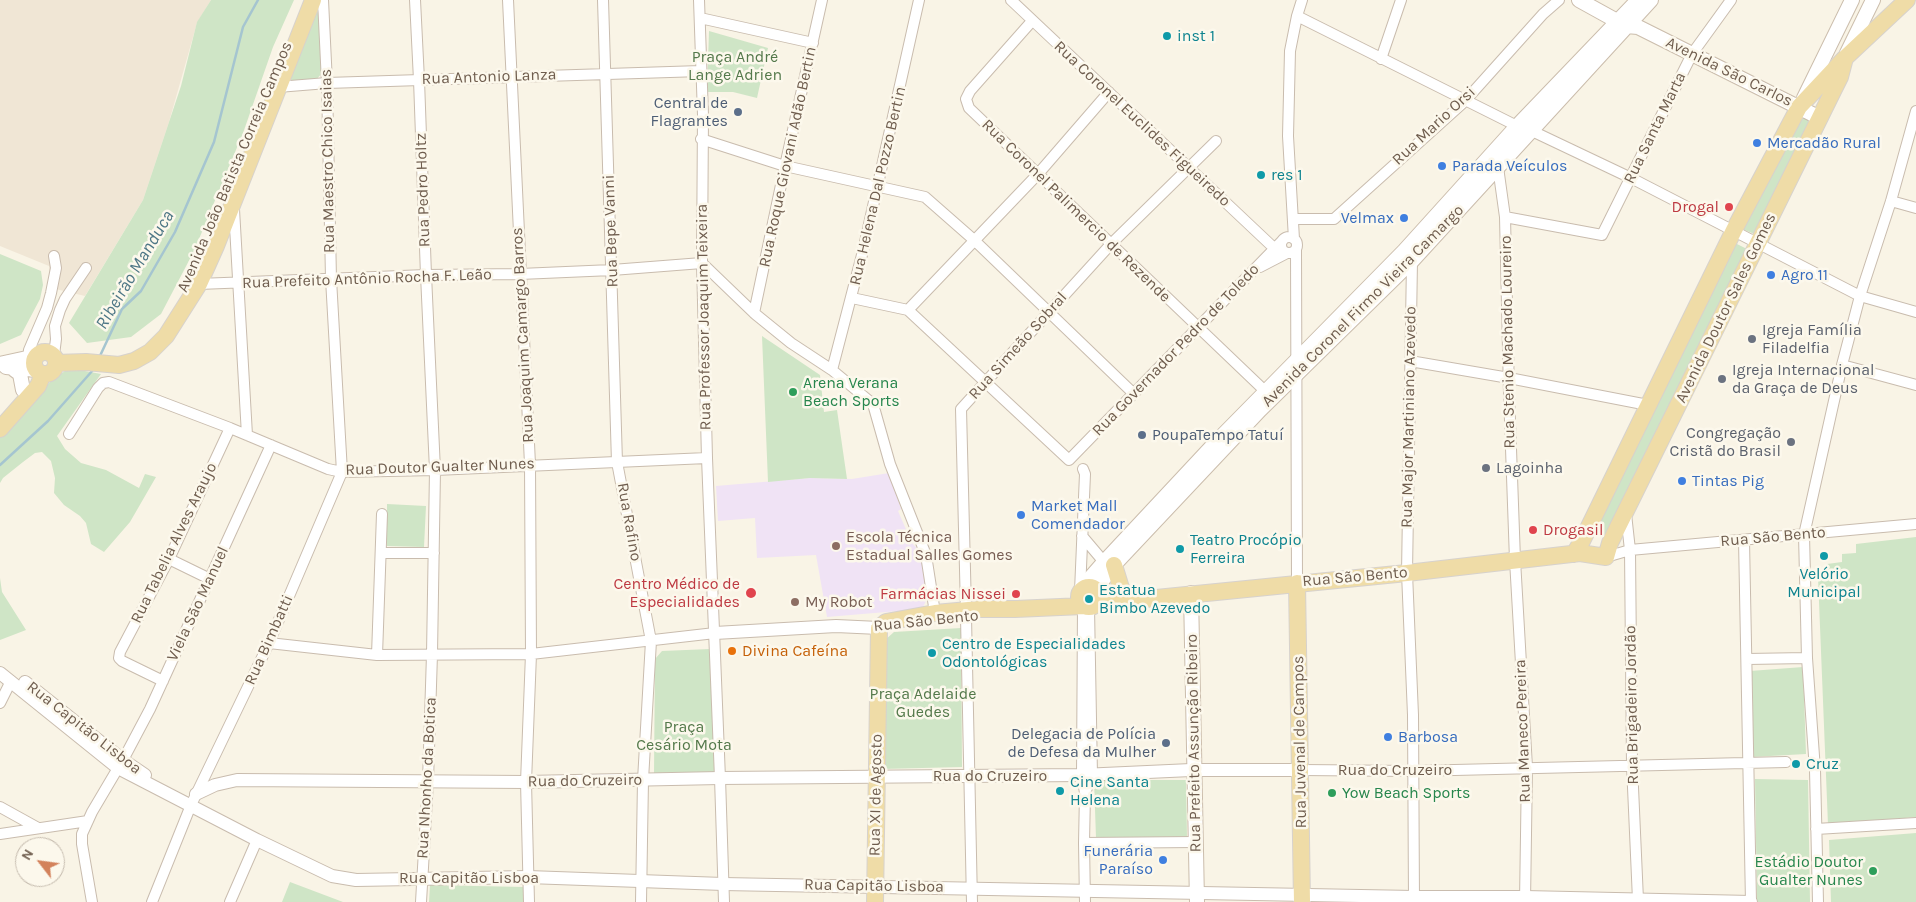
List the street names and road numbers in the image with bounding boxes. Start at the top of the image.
street label: Avenida São Carlos [1662,33,1796,111]
street label: Rua Coronel Euclides Figueiredo [1050,37,1234,211]
street label: Avenida João Batista Correia Campos [173,39,297,295]
street label: Rua Roque Giovani Adão Bertin [755,45,821,269]
street label: Rua Antonio Lanza [421,65,557,89]
street label: Rua Maestro Chico Isaias [317,69,339,253]
street label: Rua Santa Marta [1620,69,1690,187]
street label: Rua Mario Orsi [1388,83,1480,169]
street label: Rua Helena Dal Pozzo Bertin [846,85,910,287]
street label: Rua Coronel Palimercio de Rezende [977,115,1175,307]
street label: Rua Pedro Holtz [411,132,435,248]
street label: Rua Bepe Vanni [599,174,623,288]
street label: Avenida Coronel Firmo Vieira Camargo [1258,201,1468,411]
street label: Rua Professor Joaquim Teixeira [692,204,716,430]
street label: Avenida Doutor Sales Gomes [1672,210,1780,406]
street label: Rua Joaquim Camargo Barros [508,227,538,443]
street label: Rua Stenio Machado Loureiro [1497,235,1519,449]
street label: Rua Governador Pedro de Toledo [1088,260,1264,440]
street label: Rua Prefeito Antônio Rocha F. Leão [242,265,492,293]
street label: Rua Simeão Sobral [965,288,1071,404]
street label: Rua Major Martiniano Azevedo [1397,306,1421,528]
street label: Rua Doutor Gualter Nunes [345,454,535,480]
street label: Rua Tabelia Alves Araujo [127,460,221,626]
street label: Rua Rafino [613,481,645,563]
street label: Rua São Bento [1720,523,1826,551]
street label: Viela São Manuel [163,544,233,664]
street label: Rua São Bento [1302,563,1408,591]
street label: Rua Bimbatti [241,592,297,688]
street label: Rua São Bento [872,606,980,636]
street label: Rua Brigadeiro Jordão [1621,625,1643,785]
street label: Rua Prefeito Assunção Ribeiro [1182,634,1206,852]
street label: Rua Juvenal de Campos [1289,655,1311,829]
street label: Rua Maneco Pereira [1511,659,1535,803]
street label: Rua Capitão Lisboa [23,677,145,779]
street label: Rua Nhonho da Botica [413,697,441,859]
street label: Rua XI de Agosto [865,734,887,856]
street label: Rua do Cruzeiro [1338,760,1452,780]
street label: Rua do Cruzeiro [933,766,1047,786]
street label: Rua do Cruzeiro [528,770,642,792]
street label: Rua Capitão Lisboa [399,868,539,888]
street label: Rua Capitão Lisboa [804,875,944,897]

